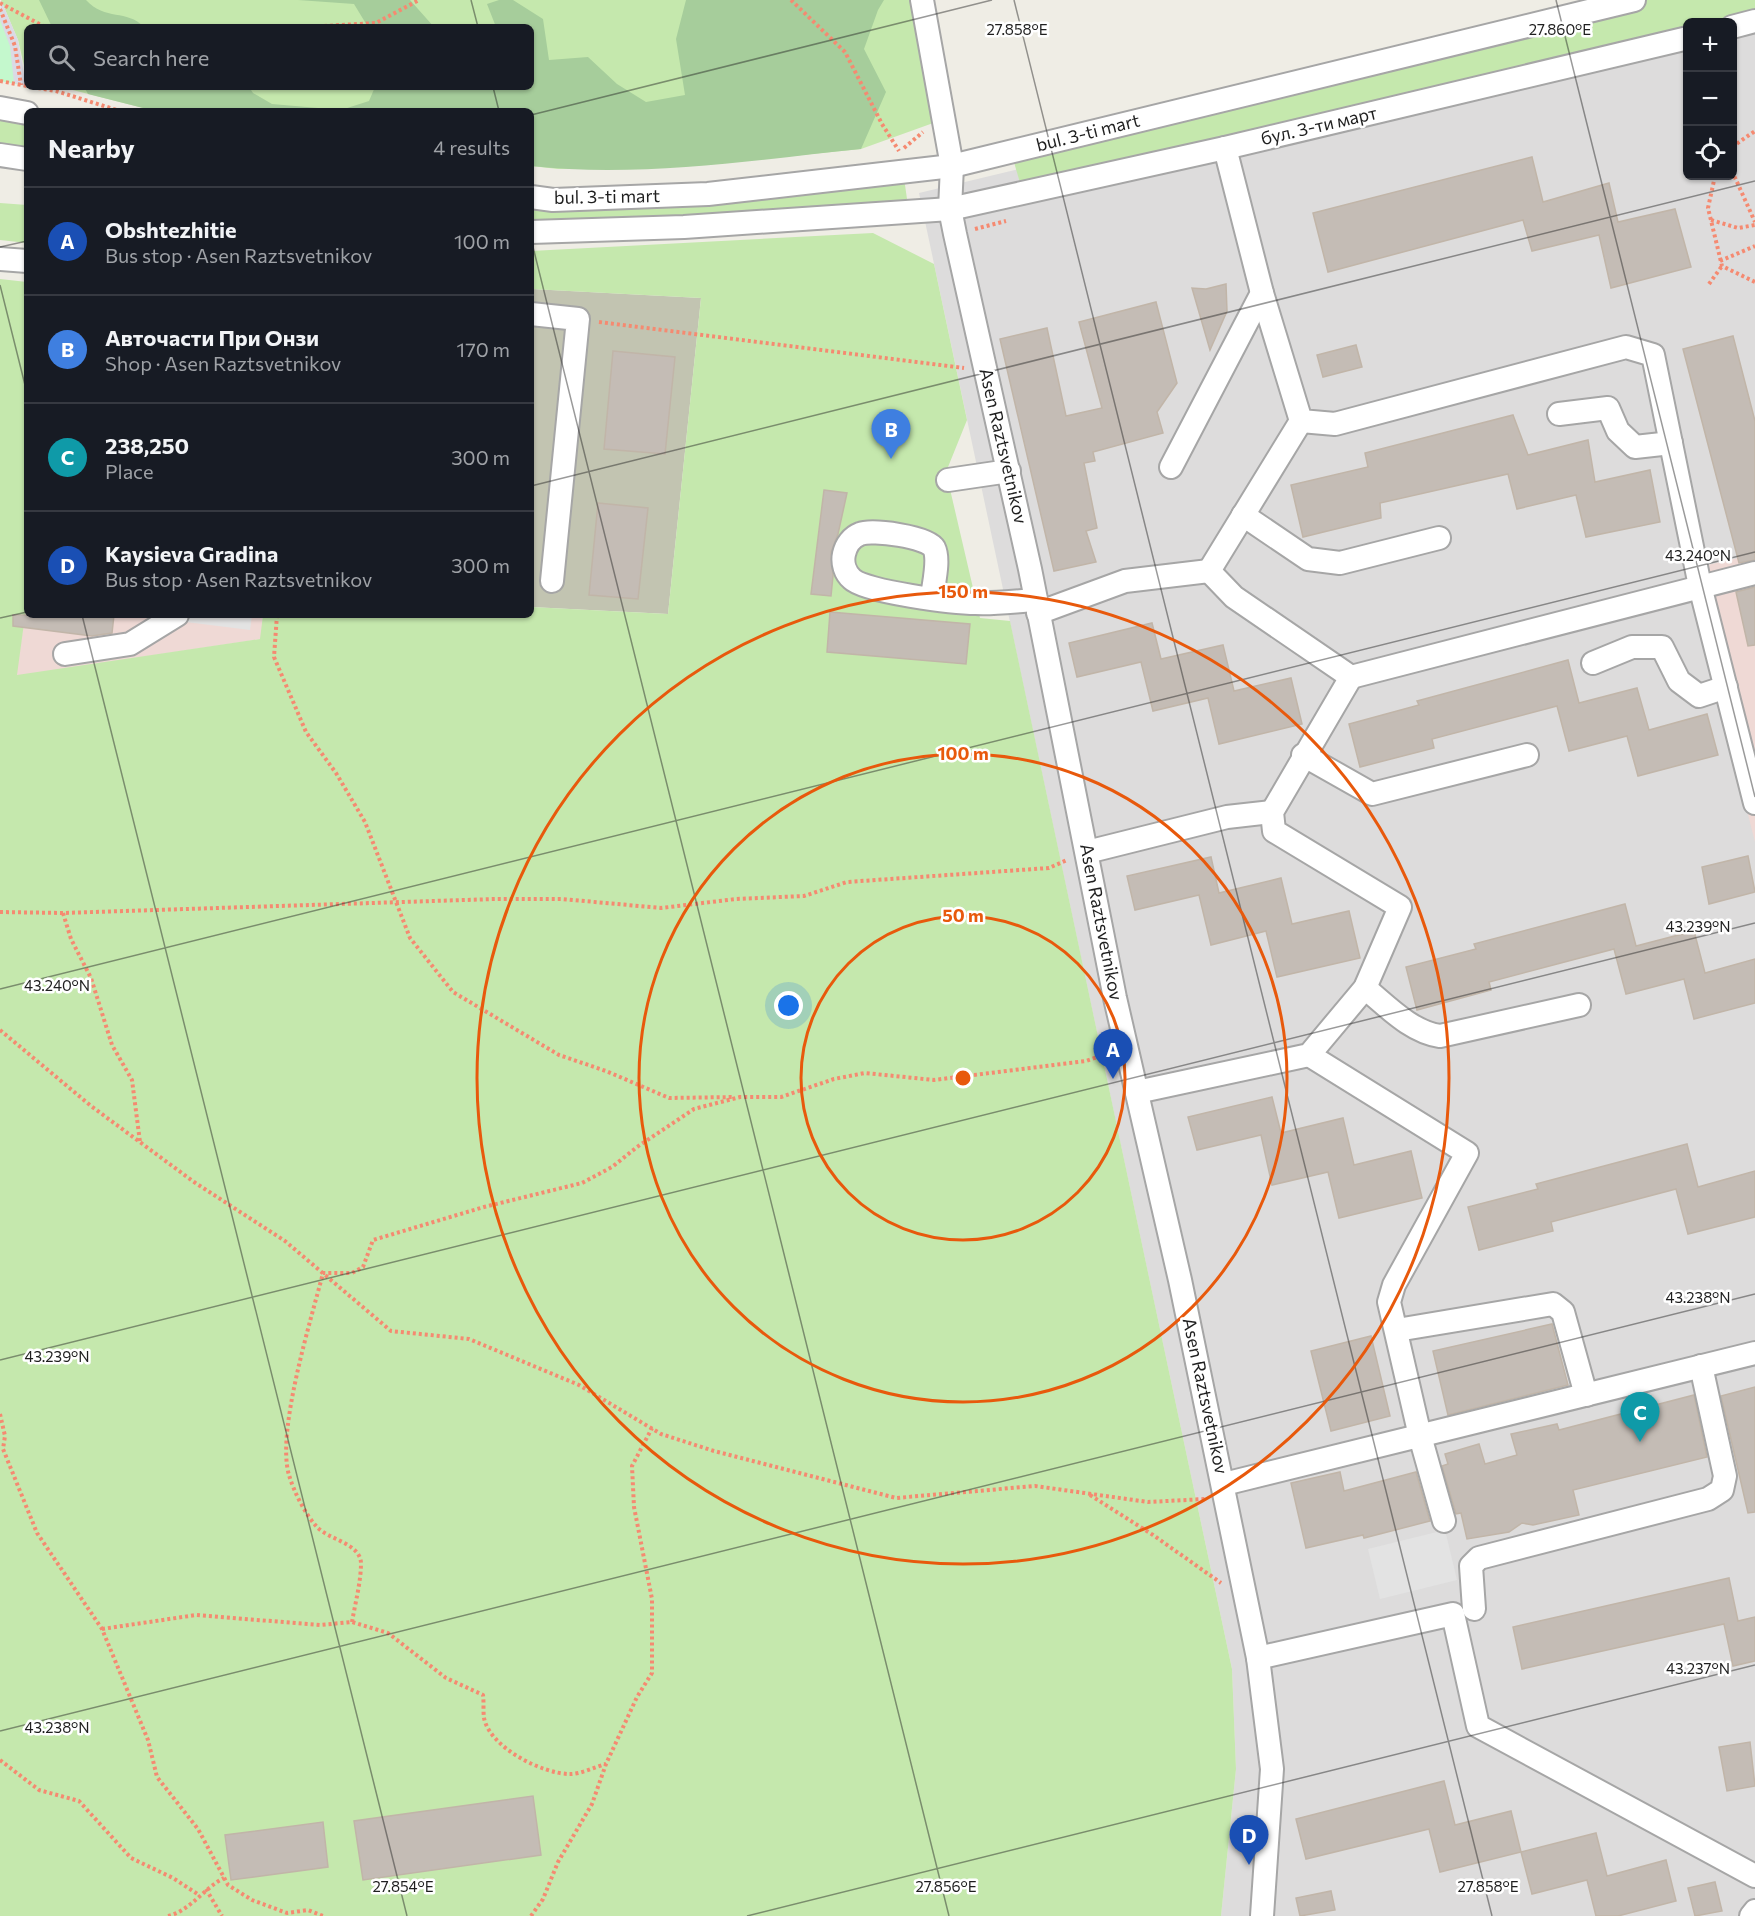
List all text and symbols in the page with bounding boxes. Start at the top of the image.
map controls [1683,18,1737,180]
button: + [1683,18,1737,72]
text: 27.858°E [986,20,1048,38]
text: 27.860°E [1529,20,1591,38]
search box [24,24,534,90]
icon: search [45,41,78,74]
text: Search here [93,44,209,71]
button: − [1683,72,1737,126]
street label: бул. 3-ти март [1259,101,1380,149]
street label: bul. 3-ti mart [1034,109,1142,156]
button: locate [1683,126,1737,180]
text: Nearby [48,132,135,163]
text: 4 results [433,135,510,159]
street label: bul. 3-ti mart [554,184,660,208]
text: Obshtezhitie [105,216,237,243]
text: A [60,229,75,253]
text: 100 m [454,229,510,253]
text: Bus stop · Asen Raztsvetnikov [105,243,372,267]
text: Авточасти При Онзи [105,324,319,351]
text: B [61,337,74,361]
text: 170 m [457,337,510,361]
text: Shop · Asen Raztsvetnikov [105,351,341,375]
street label: Asen Raztsvetnikov [975,366,1033,526]
pin: B [872,410,910,459]
text: 238,250 [105,432,189,459]
text: C [61,445,74,469]
text: 300 m [451,445,510,469]
text: Place [105,459,154,483]
text: Kaysieva Gradina [105,540,278,567]
text: 43.240°N [1665,546,1731,564]
text: D [60,553,75,577]
text: 300 m [451,553,510,577]
text: Bus stop · Asen Raztsvetnikov [105,567,372,591]
text: 150 m [938,580,988,602]
text: 100 m [937,742,989,764]
street label: Asen Raztsvetnikov [1076,842,1128,1002]
text: 50 m [942,904,984,926]
text: 43.239°N [1665,917,1731,935]
text: 43.240°N [24,976,90,994]
your location [774,991,803,1020]
pin: A [1094,1030,1132,1079]
centre of rings [953,1068,973,1088]
text: 43.238°N [1665,1288,1731,1306]
street label: Asen Raztsvetnikov [1179,1316,1233,1476]
text: 43.239°N [24,1347,90,1365]
pin: C [1620,1392,1660,1442]
text: 43.237°N [1666,1659,1730,1677]
text: 43.238°N [24,1718,90,1736]
pin: D [1230,1816,1268,1865]
text: 27.854°E [372,1877,434,1895]
text: 27.856°E [915,1877,977,1895]
text: 27.858°E [1457,1877,1519,1895]

